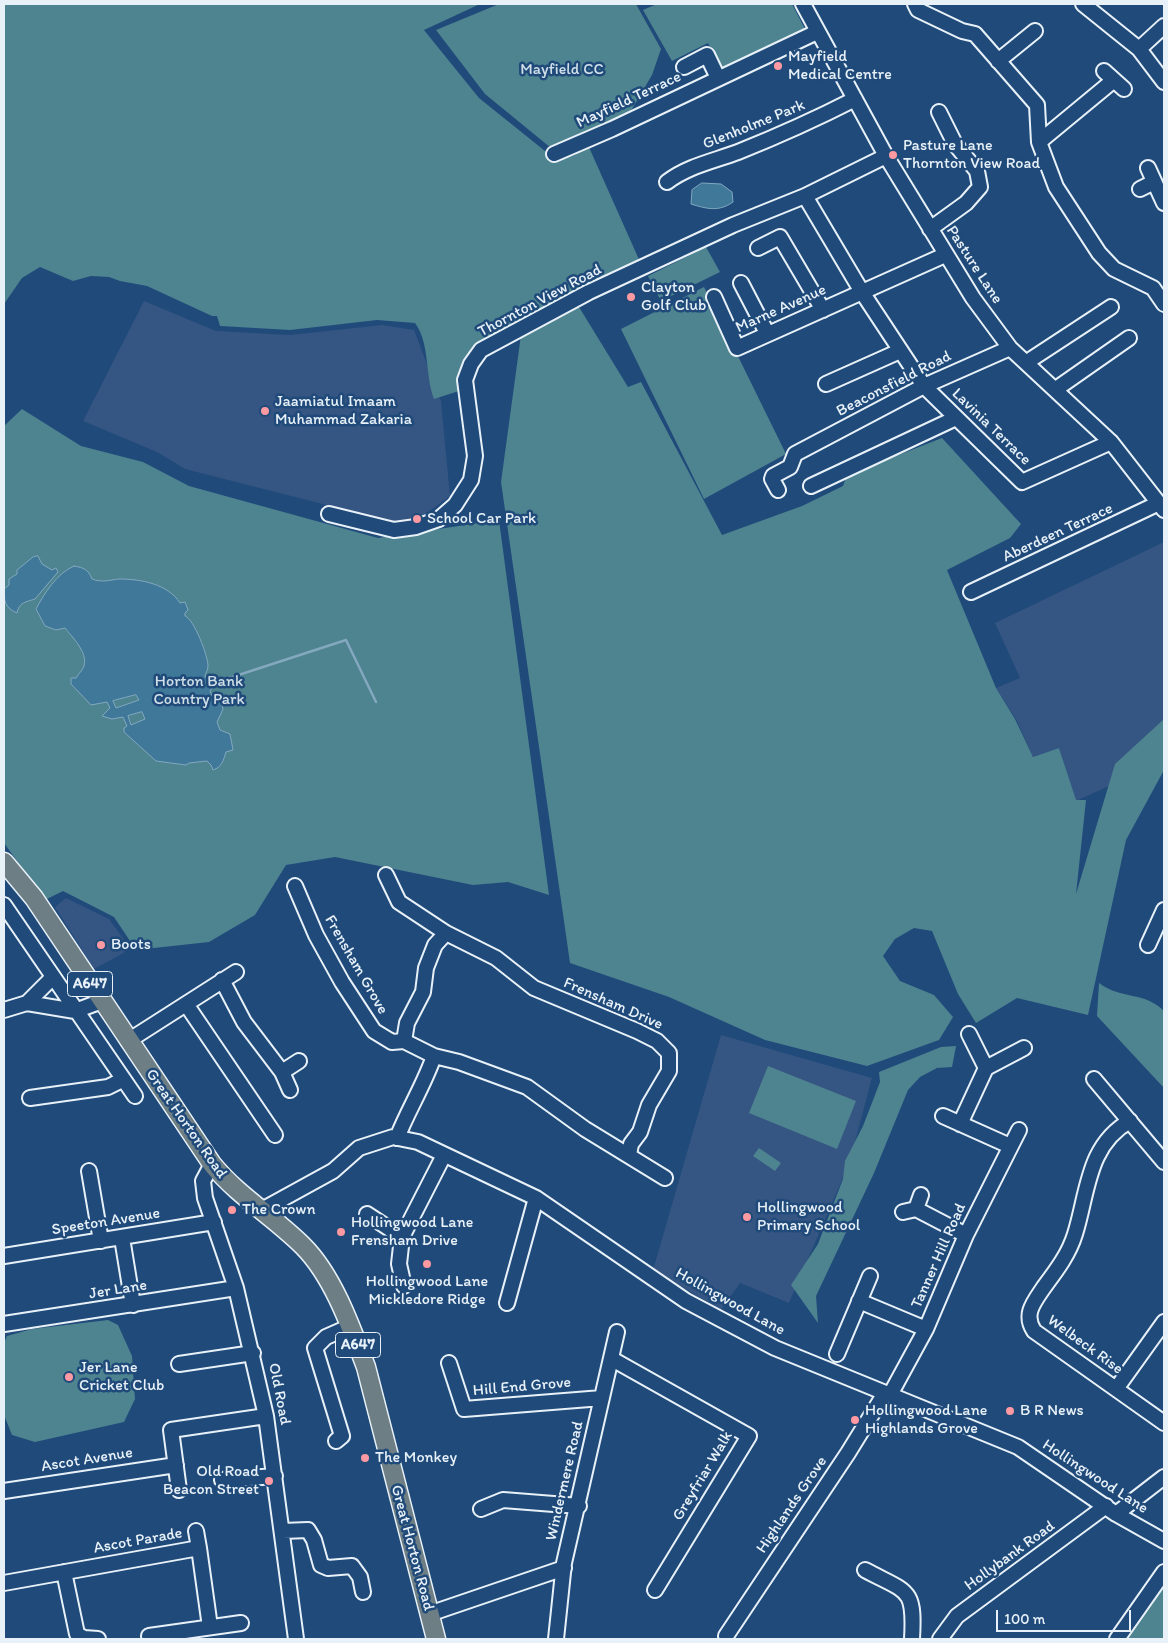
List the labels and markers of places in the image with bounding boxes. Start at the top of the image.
place label: Mayfield Medical Centre [788,47,892,85]
marker: Mayfield Medical Centre [772,60,784,72]
place label: Pasture Lane Thornton View Road [903,136,1040,174]
marker: Pasture Lane Thornton View Road [887,149,899,161]
place label: Clayton Golf Club [641,278,706,316]
marker: Clayton Golf Club [625,291,637,303]
place label: Jaamiatul Imaam Muhammad Zakaria [275,392,412,430]
marker: Jaamiatul Imaam Muhammad Zakaria [259,405,271,417]
place label: School Car Park [427,509,536,529]
marker: School Car Park [411,513,423,525]
place label: Boots [111,935,151,955]
marker: Boots [95,939,107,951]
place label: Hollingwood Primary School [757,1198,860,1236]
place label: The Crown [242,1200,315,1220]
marker: The Crown [226,1204,238,1216]
marker: Hollingwood Primary School [741,1211,753,1223]
place label: Hollingwood Lane Frensham Drive [351,1213,473,1251]
marker: Hollingwood Lane Frensham Drive [335,1226,347,1238]
marker: Hollingwood Lane Mickledore Ridge [421,1258,433,1270]
place label: Hollingwood Lane Mickledore Ridge [366,1272,488,1310]
place label: Jer Lane Cricket Club [79,1358,164,1396]
marker: Jer Lane Cricket Club [63,1371,75,1383]
place label: Hollingwood Lane Highlands Grove [865,1401,987,1439]
place label: B R News [1020,1401,1084,1421]
marker: B R News [1004,1405,1016,1417]
marker: Hollingwood Lane Highlands Grove [849,1414,861,1426]
place label: The Monkey [375,1448,457,1468]
marker: The Monkey [359,1452,371,1464]
place label: Old Road Beacon Street [163,1462,259,1500]
marker: Old Road Beacon Street [263,1475,275,1487]

